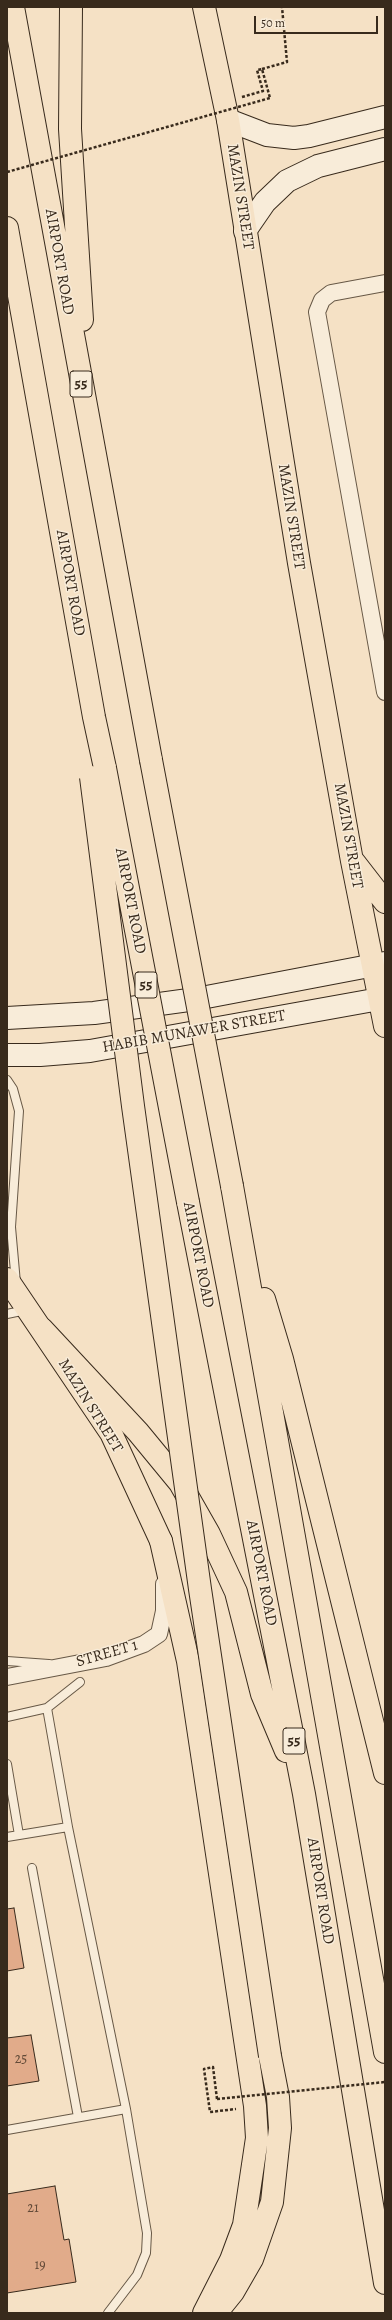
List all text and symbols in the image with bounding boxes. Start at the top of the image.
scale bar [256,8,380,34]
text: 50 m [261,15,285,31]
street label: MAZIN STREET [222,143,258,251]
street label: AIRPORT ROAD [40,207,78,317]
road number: 55 [70,371,92,397]
street label: MAZIN STREET [273,463,309,571]
street label: AIRPORT ROAD [51,528,89,638]
street label: MAZIN STREET [329,782,367,890]
street label: AIRPORT ROAD [110,846,150,956]
road number: 55 [135,972,157,998]
street label: HABIB MUNAWER STREET [101,1006,287,1058]
street label: AIRPORT ROAD [178,1200,218,1310]
street label: MAZIN STREET [53,1356,127,1456]
street label: AIRPORT ROAD [241,1518,281,1628]
street label: STREET 1 [74,1636,140,1672]
road number: 55 [283,1728,305,1754]
street label: AIRPORT ROAD [302,1836,338,1946]
house number: 25 [15,2052,27,2068]
house number: 21 [27,2201,39,2217]
house number: 19 [34,2258,46,2274]

